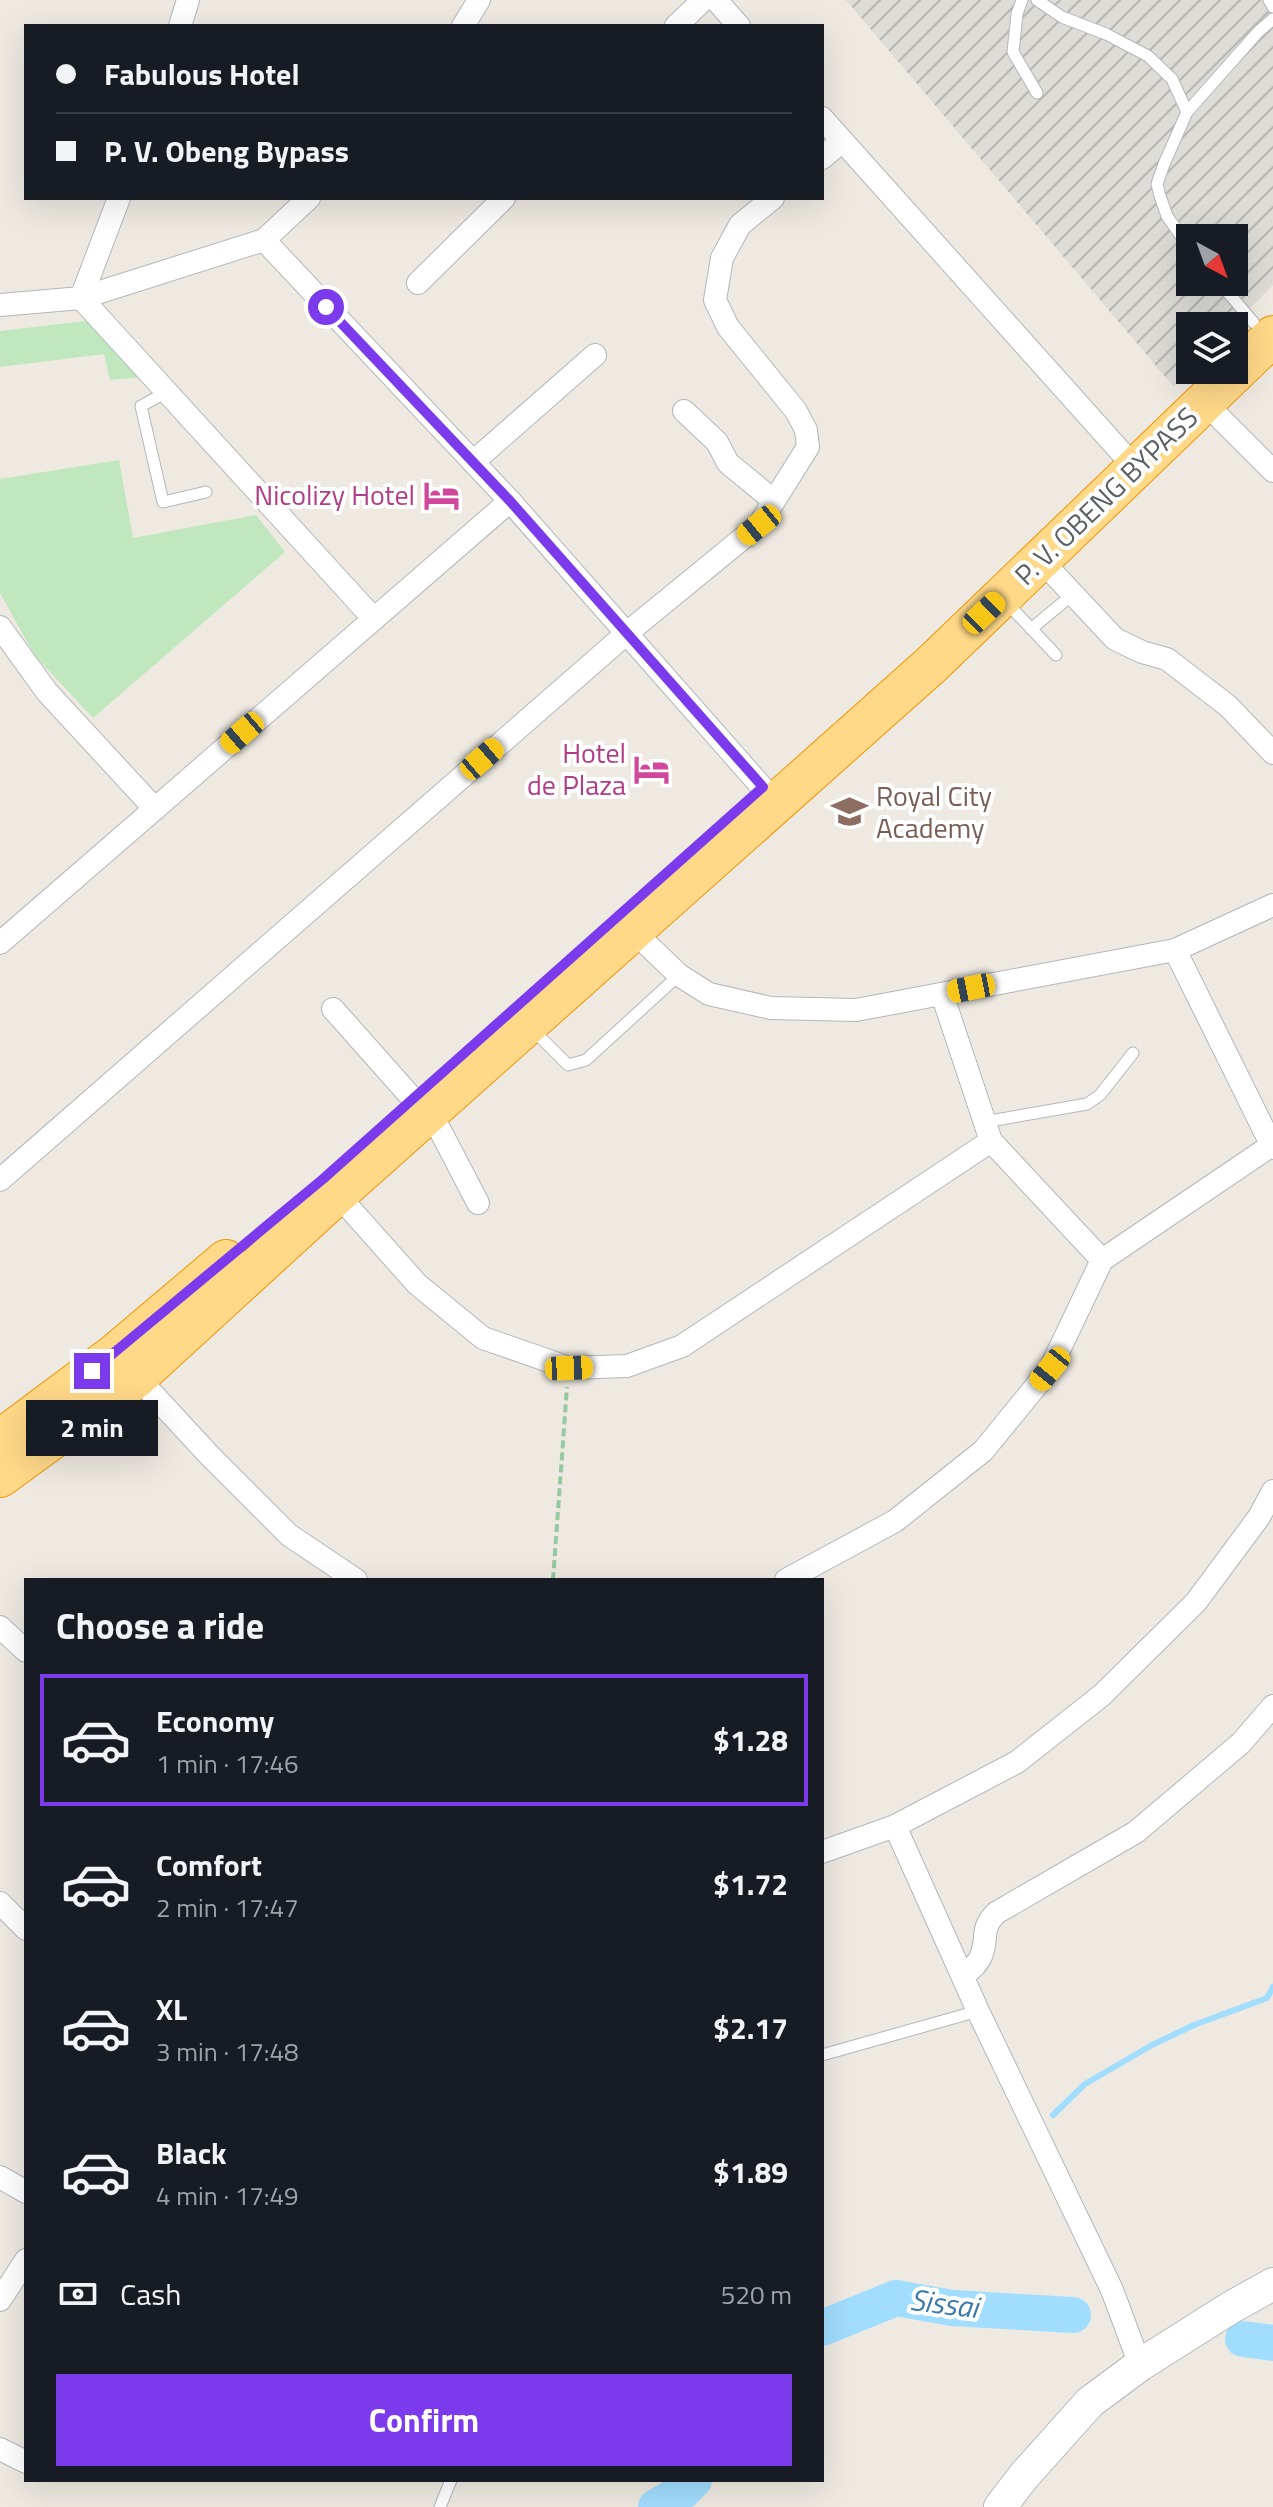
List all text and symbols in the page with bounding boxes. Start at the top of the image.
text: Fabulous Hotel [104,51,299,97]
text: P. V. Obeng Bypass [104,128,349,174]
north arrow [1176,224,1248,296]
map controls [1176,224,1248,384]
route start [308,289,344,325]
button: layers [1176,312,1248,384]
street label: P. V. OBENG BYPASS [1004,396,1207,595]
place label: Nicolizy Hotel [254,473,415,516]
hotel icon: Nicolizy Hotel [422,476,460,514]
car [733,501,785,549]
car [958,588,1010,638]
car [216,708,268,758]
place label: Hotel de Plaza [527,731,626,806]
car [456,734,508,784]
hotel icon: Hotel de Plaza [633,750,671,788]
place label: Royal City Academy [876,774,992,849]
school or university icon: Royal City Academy [831,793,869,831]
car [945,972,997,1004]
car [1026,1343,1074,1395]
route end [74,1353,110,1389]
car [545,1355,593,1381]
callout: 2 min [26,1399,158,1455]
text: 2 min [60,1408,124,1447]
text: Choose a ride [56,1598,264,1653]
text: Economy [156,1698,274,1744]
icon: car [60,1704,132,1776]
text: $1.28 [713,1717,788,1763]
text: 1 min · 17:46 [156,1744,299,1783]
text: Comfort [156,1842,262,1888]
icon: car [60,1848,132,1920]
text: $1.72 [713,1861,788,1907]
text: 2 min · 17:47 [156,1888,299,1927]
text: XL [156,1986,187,2032]
icon: car [60,1992,132,2064]
text: $2.17 [713,2005,788,2051]
text: 3 min · 17:48 [156,2032,299,2071]
text: Black [156,2130,227,2176]
icon: car [60,2136,132,2208]
text: $1.89 [713,2149,788,2195]
text: 4 min · 17:49 [156,2176,299,2215]
text: Cash [120,2271,181,2317]
icon: cash [56,2272,100,2316]
text: 520 m [721,2275,792,2314]
water label: Sissai [908,2276,984,2330]
button: Confirm [56,2374,792,2466]

